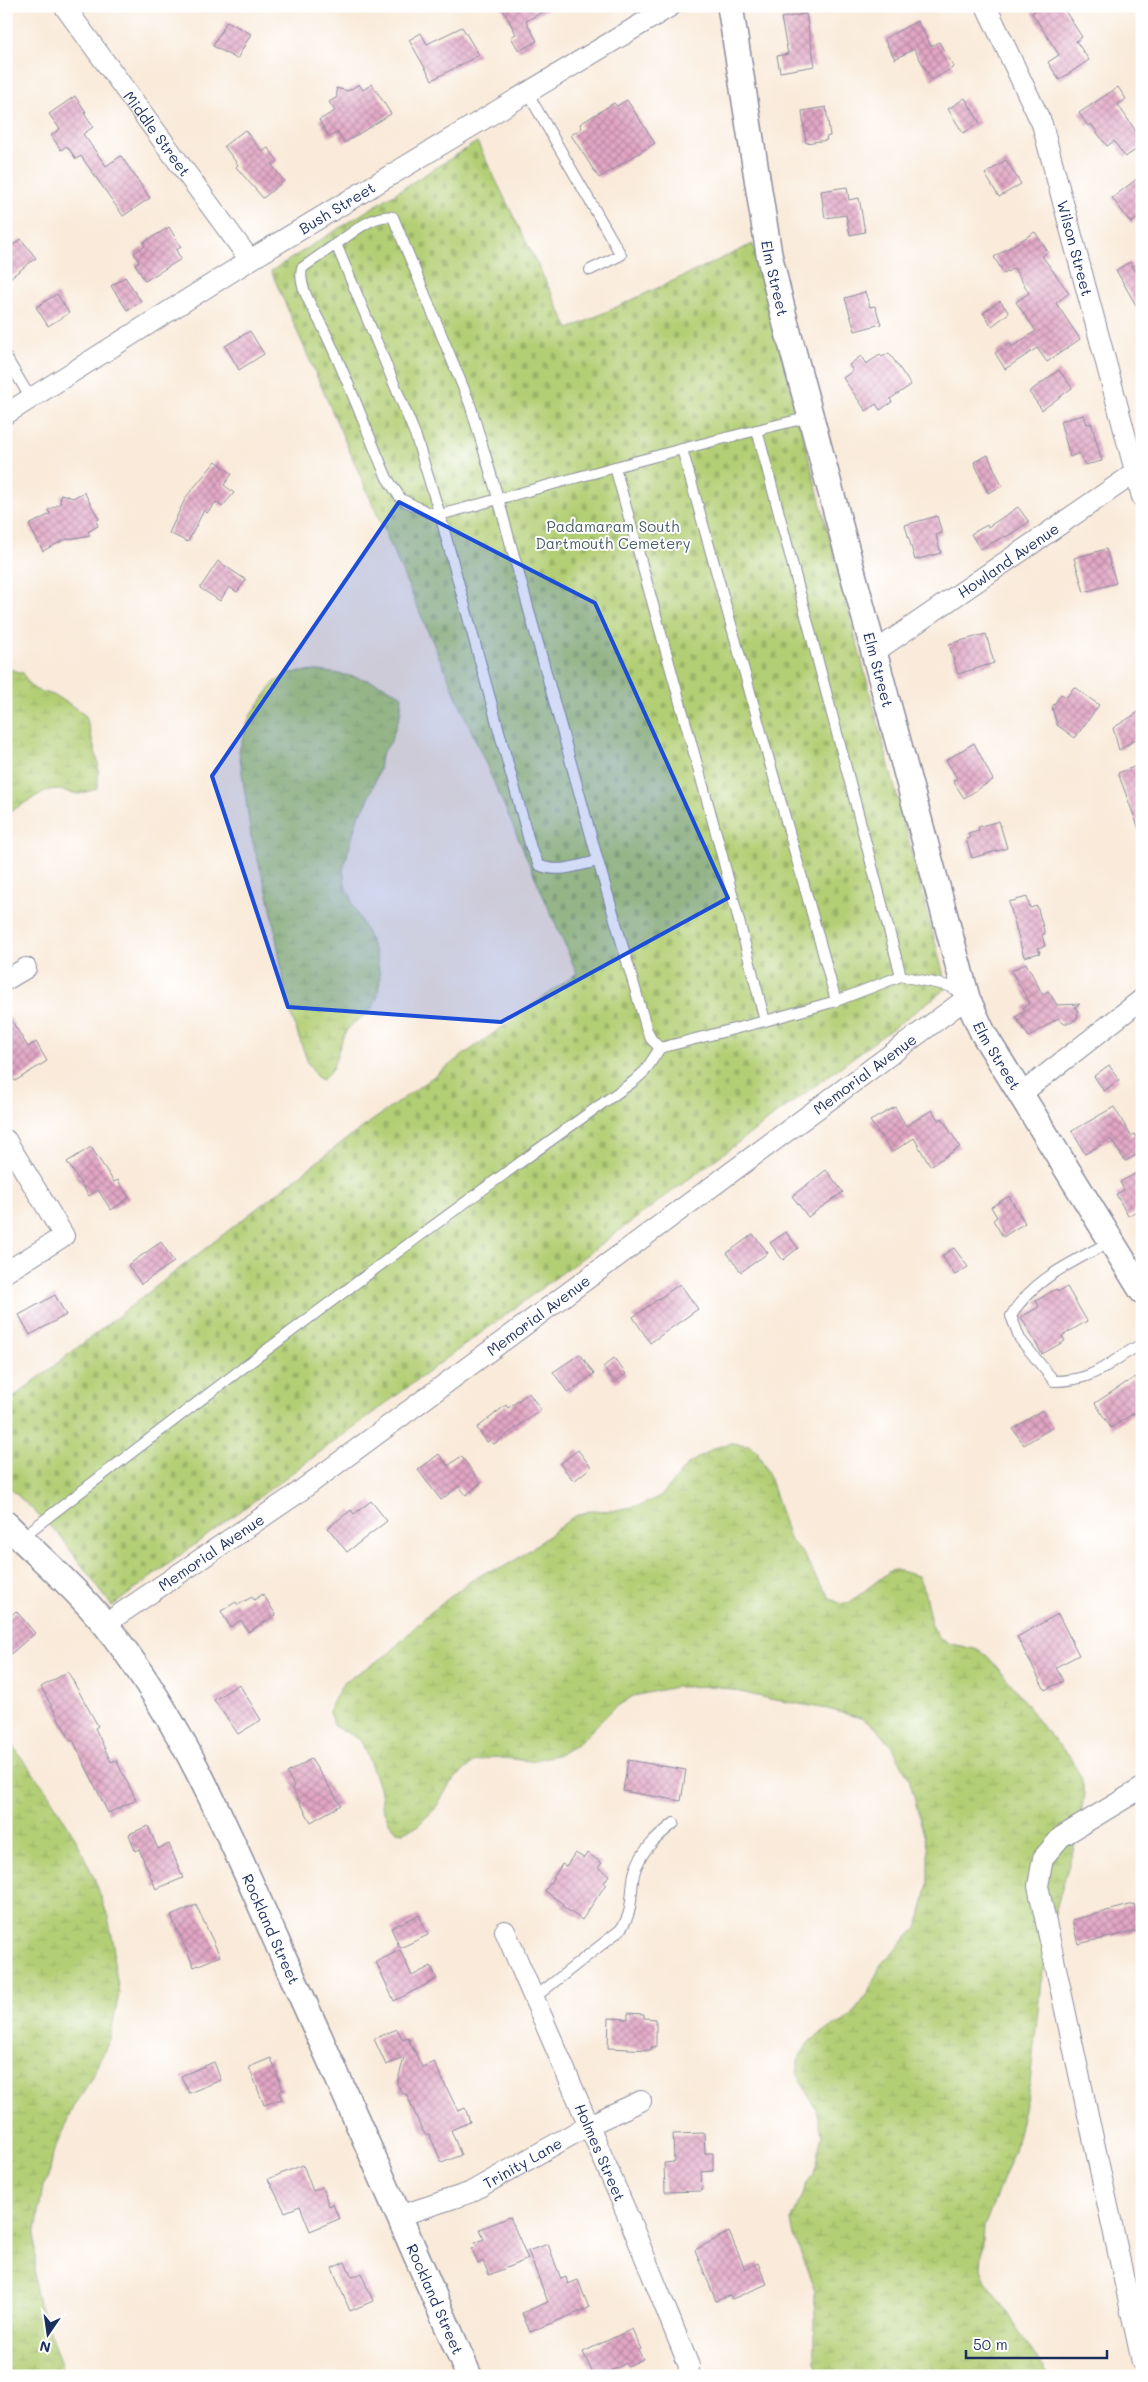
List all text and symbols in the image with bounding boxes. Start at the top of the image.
street label: Middle Street [119,87,195,180]
street label: Bush Street [295,177,379,238]
street label: Wilson Street [1053,198,1098,298]
street label: Elm Street [757,239,793,318]
park label: Padamaram South Dartmouth Cemetery [535,516,691,553]
street label: Howland Avenue [953,518,1063,602]
street label: Elm Street [859,630,898,709]
street label: Elm Street [969,1018,1026,1094]
street label: Memorial Avenue [809,1029,920,1119]
street label: Memorial Avenue [482,1270,594,1360]
street label: Memorial Avenue [154,1509,268,1595]
street label: Rockland Street [238,1870,305,1987]
street label: Holmes Street [571,2100,630,2204]
street label: Trinity Lane [479,2132,565,2193]
street label: Rockland Street [402,2241,468,2358]
north arrow [22,2310,72,2360]
scale bar [966,2327,1107,2359]
text: 50 m [973,2334,1008,2354]
text: N [38,2337,52,2358]

